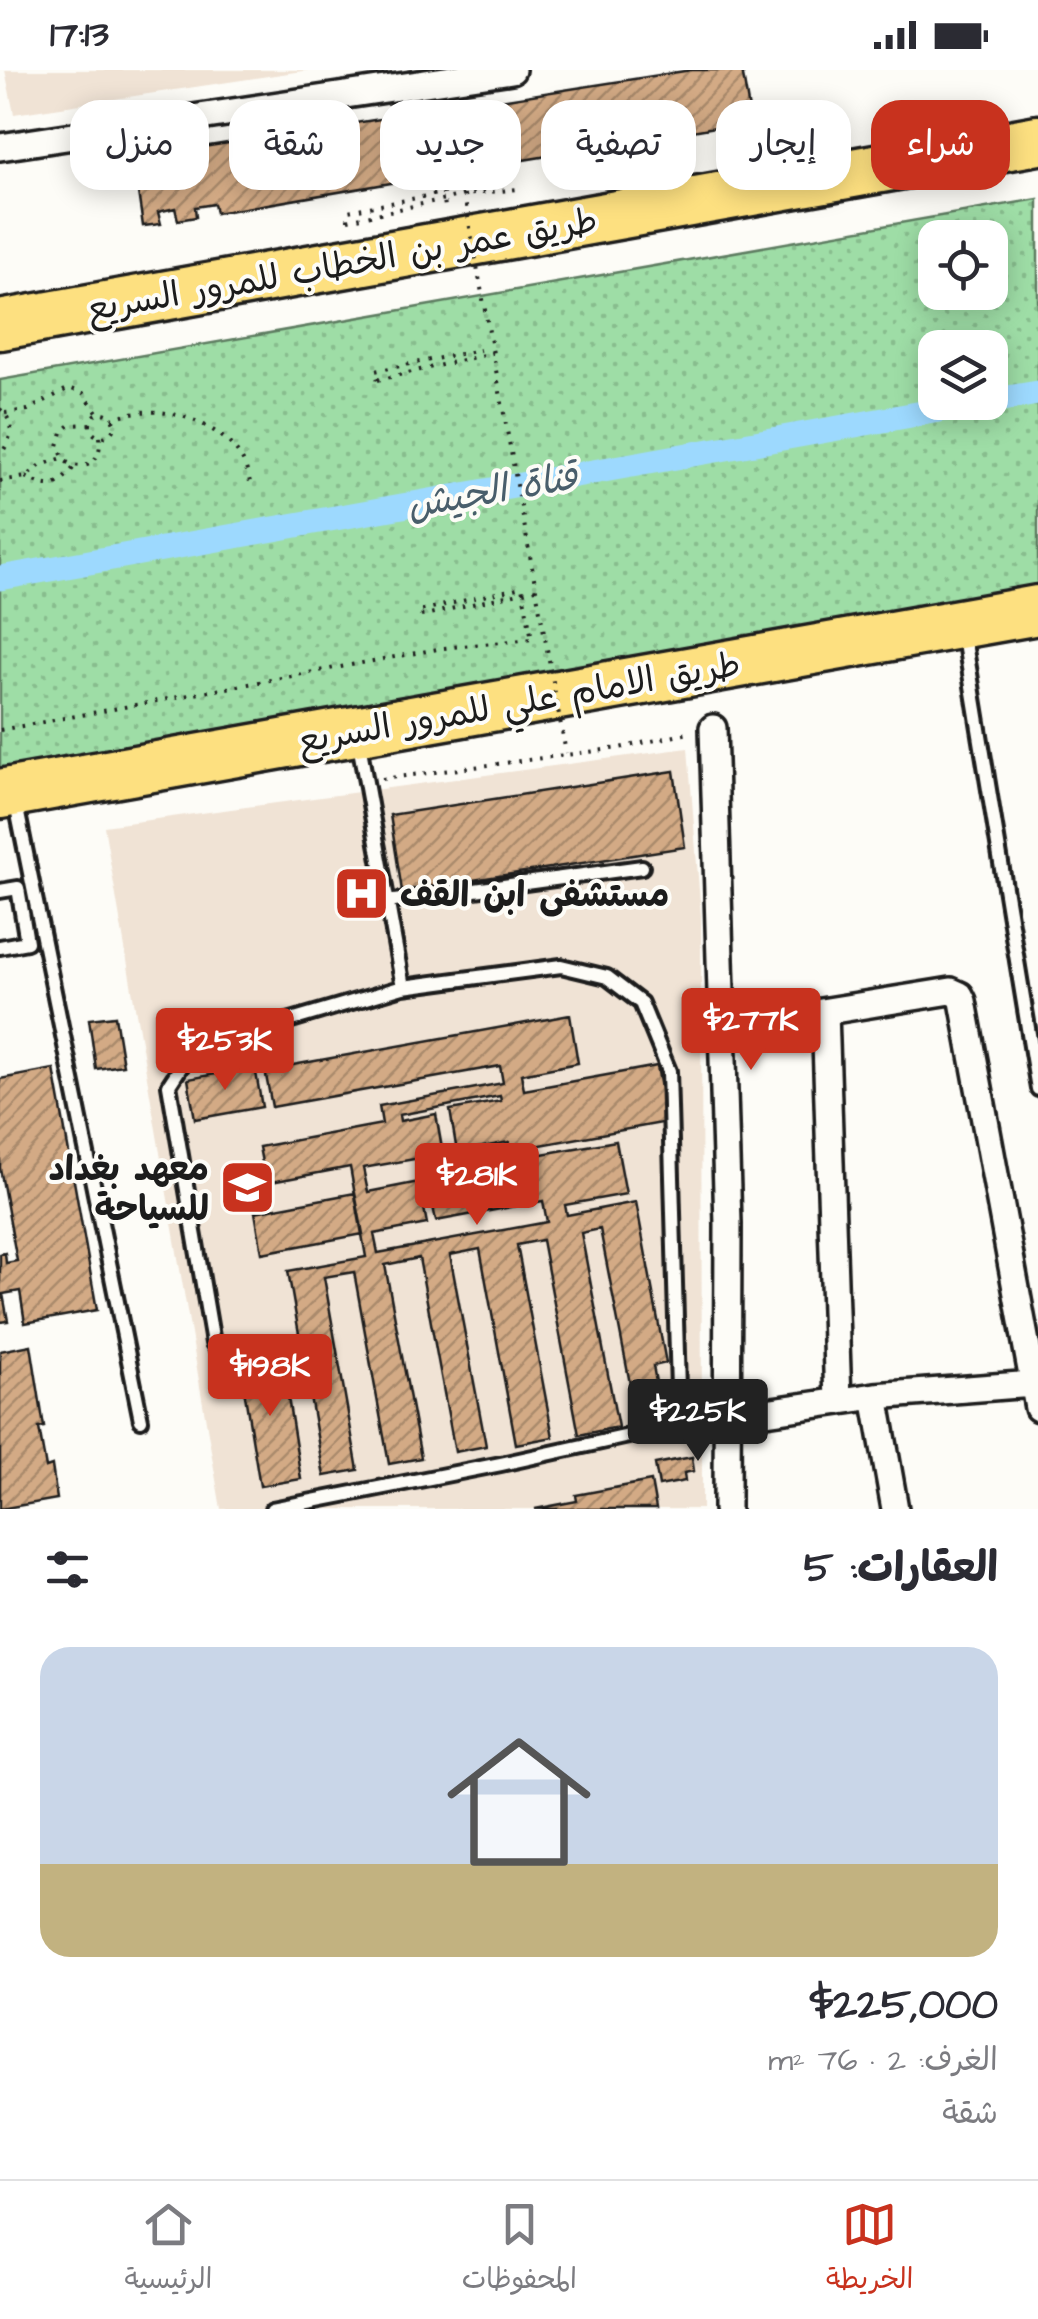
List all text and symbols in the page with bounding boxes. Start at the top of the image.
text: 17:13 [50,9,109,61]
chip: منزل [70,100,209,190]
chip: شقة [229,100,360,190]
chip: جديد [380,100,521,190]
chip: تصفية [541,100,696,190]
chip: إيجار [716,100,851,190]
chip: شراء [871,100,1010,190]
street label: طريق عمر بن الخطاب للمرور السريع [83,196,601,335]
map controls [918,220,1008,420]
button: locate [918,220,1008,310]
button: layers [918,330,1008,420]
water label: قناة الجيش [403,451,585,533]
street label: طريق الامام علي للمرور السريع [294,640,745,771]
hospital icon: مستشفى ابن القف [331,864,391,924]
place label: مستشفى ابن القف [400,871,669,920]
pin: $277K [681,988,821,1073]
text: $277K [704,998,798,1043]
pin: $253K [155,1008,295,1093]
text: $253K [178,1018,272,1063]
pin: $281K [407,1143,547,1228]
place label: معهد بغداد للسياحة [49,1145,209,1234]
text: $281K [437,1153,517,1198]
school or university icon: معهد بغداد للسياحة [218,1158,278,1218]
pin: $198K [200,1334,340,1419]
text: $198K [230,1344,310,1389]
pin: $225K [628,1379,768,1464]
text: $225K [650,1389,746,1434]
text: العقارات: 5 [804,1540,998,1598]
icon: filters [40,1542,95,1597]
icon: home [429,1712,609,1892]
text: $225,000 [810,1977,998,2035]
text: الغرف: 2 · 76 m² [768,2038,998,2083]
text: شقة [942,2091,998,2136]
tab: الرئيسية [125,2197,213,2303]
tab: المحفوظات [462,2197,577,2303]
tab: الخريطة [826,2197,913,2303]

